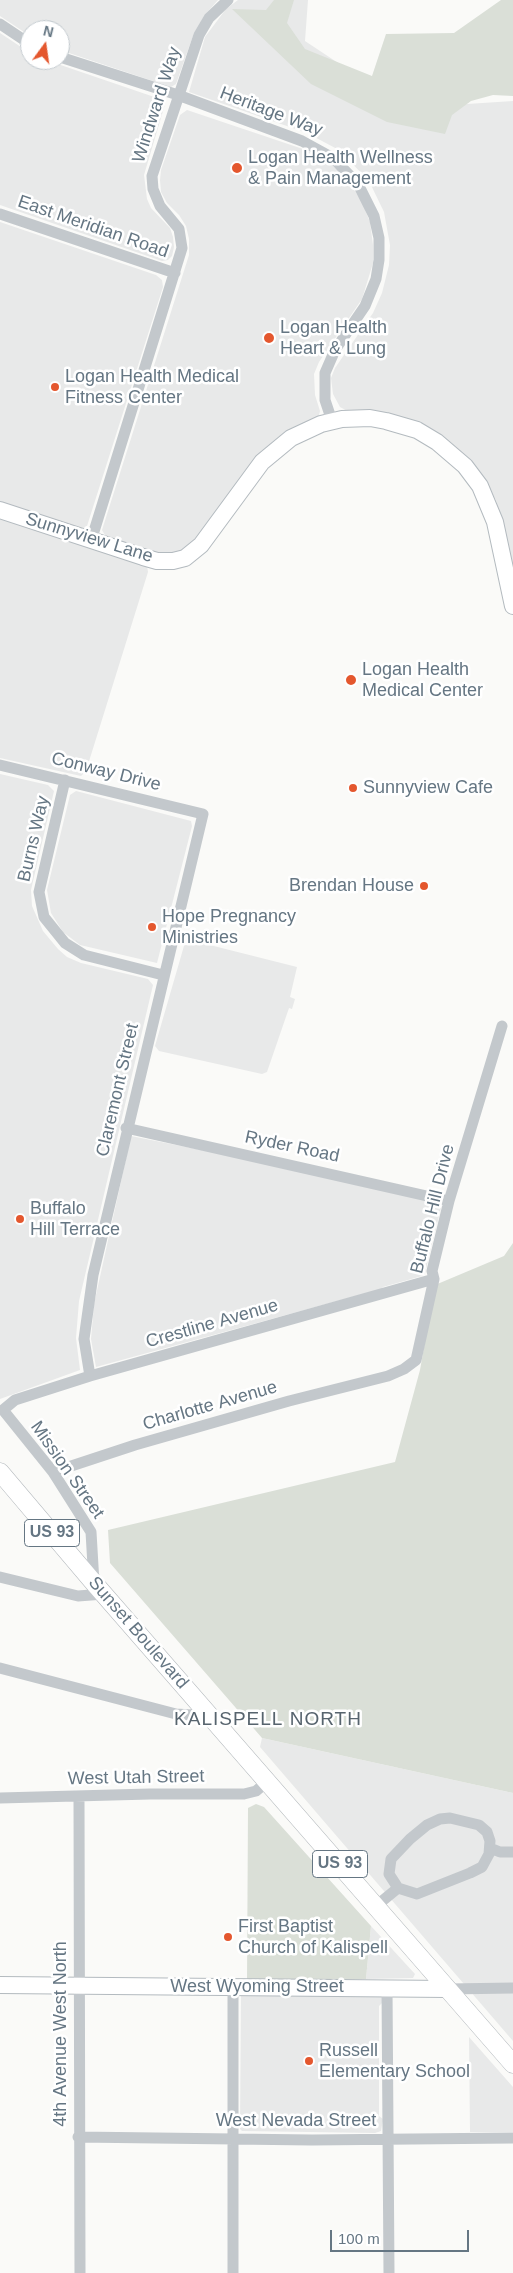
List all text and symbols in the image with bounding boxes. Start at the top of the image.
north arrow [20,20,70,70]
text: N [42,22,55,40]
street label: Windward Way [128,44,186,166]
street label: Heritage Way [217,82,325,142]
place label: Logan Health Wellness & Pain Management [248,147,433,190]
marker: Logan Health Wellness & Pain Management [230,161,244,175]
street label: East Meridian Road [15,191,171,263]
place label: Logan Health Heart & Lung [280,317,387,359]
marker: Logan Health Heart & Lung [262,331,276,345]
place label: Logan Health Medical Fitness Center [65,366,239,408]
marker: Logan Health Medical Fitness Center [49,381,61,393]
street label: Sunnyview Lane [23,508,155,568]
place label: Logan Health Medical Center [362,659,483,702]
marker: Logan Health Medical Center [344,673,358,687]
street label: Conway Drive [49,748,163,796]
place label: Sunnyview Cafe [363,777,493,799]
marker: Sunnyview Cafe [347,782,359,794]
street label: Burns Way [14,794,54,884]
place label: Brendan House [289,875,414,897]
marker: Brendan House [418,880,430,892]
place label: Hope Pregnancy Ministries [162,906,296,949]
marker: Hope Pregnancy Ministries [146,921,158,933]
street label: Claremont Street [92,1021,144,1159]
street label: Ryder Road [243,1126,341,1168]
street label: Buffalo Hill Drive [406,1142,460,1276]
place label: Buffalo Hill Terrace [30,1198,120,1240]
marker: Buffalo Hill Terrace [14,1213,26,1225]
street label: Crestline Avenue [143,1295,281,1353]
street label: Charlotte Avenue [140,1376,280,1436]
street label: Mission Street [25,1417,109,1523]
road number: US 93 [24,1520,80,1546]
street label: Sunset Boulevard [83,1572,193,1694]
district label: KALISPELL NORTH [172,1709,364,1731]
street label: West Utah Street [67,1766,205,1790]
road number: US 93 [312,1850,368,1878]
place label: First Baptist Church of Kalispell [238,1916,388,1958]
marker: First Baptist Church of Kalispell [222,1931,234,1943]
street label: 4th Avenue West North [50,1941,72,2127]
street label: West Wyoming Street [170,1976,344,1998]
place label: Russell Elementary School [319,2040,470,2082]
marker: Russell Elementary School [303,2055,315,2067]
street label: West Nevada Street [216,2110,376,2132]
scale bar [333,2220,472,2252]
text: 100 m [338,2230,380,2247]

